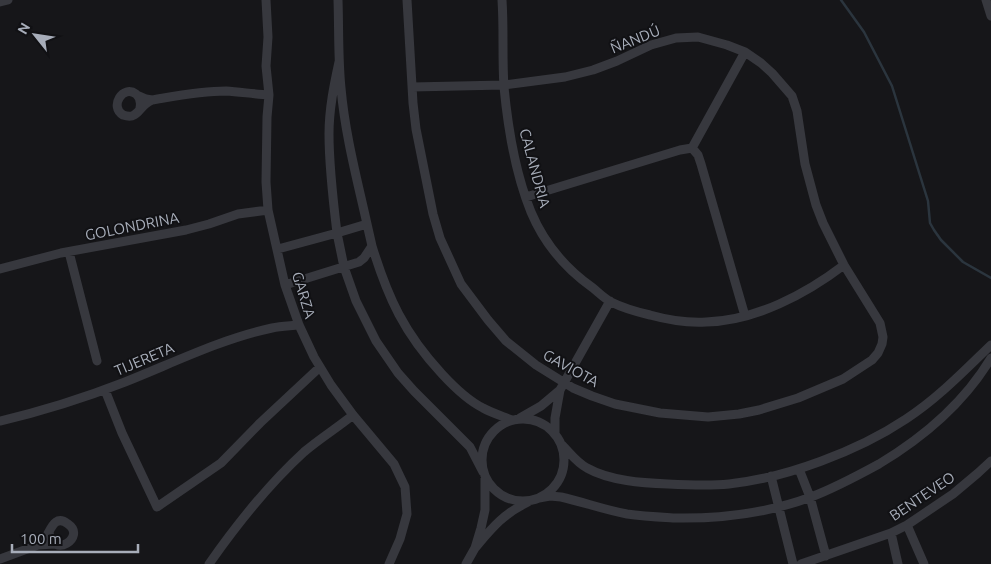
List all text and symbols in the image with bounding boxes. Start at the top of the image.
north arrow [10,10,60,60]
text: N [14,20,33,37]
street label: ÑANDÚ [608,21,662,57]
street label: CALANDRIA [516,127,554,210]
street label: GOLONDRINA [84,209,181,243]
street label: GARZA [289,270,319,321]
street label: TIJERETA [112,339,177,379]
street label: GAVIOTA [540,346,602,390]
street label: BENTEVEO [886,468,958,524]
scale bar [12,522,139,554]
text: 100 m [20,530,62,547]

